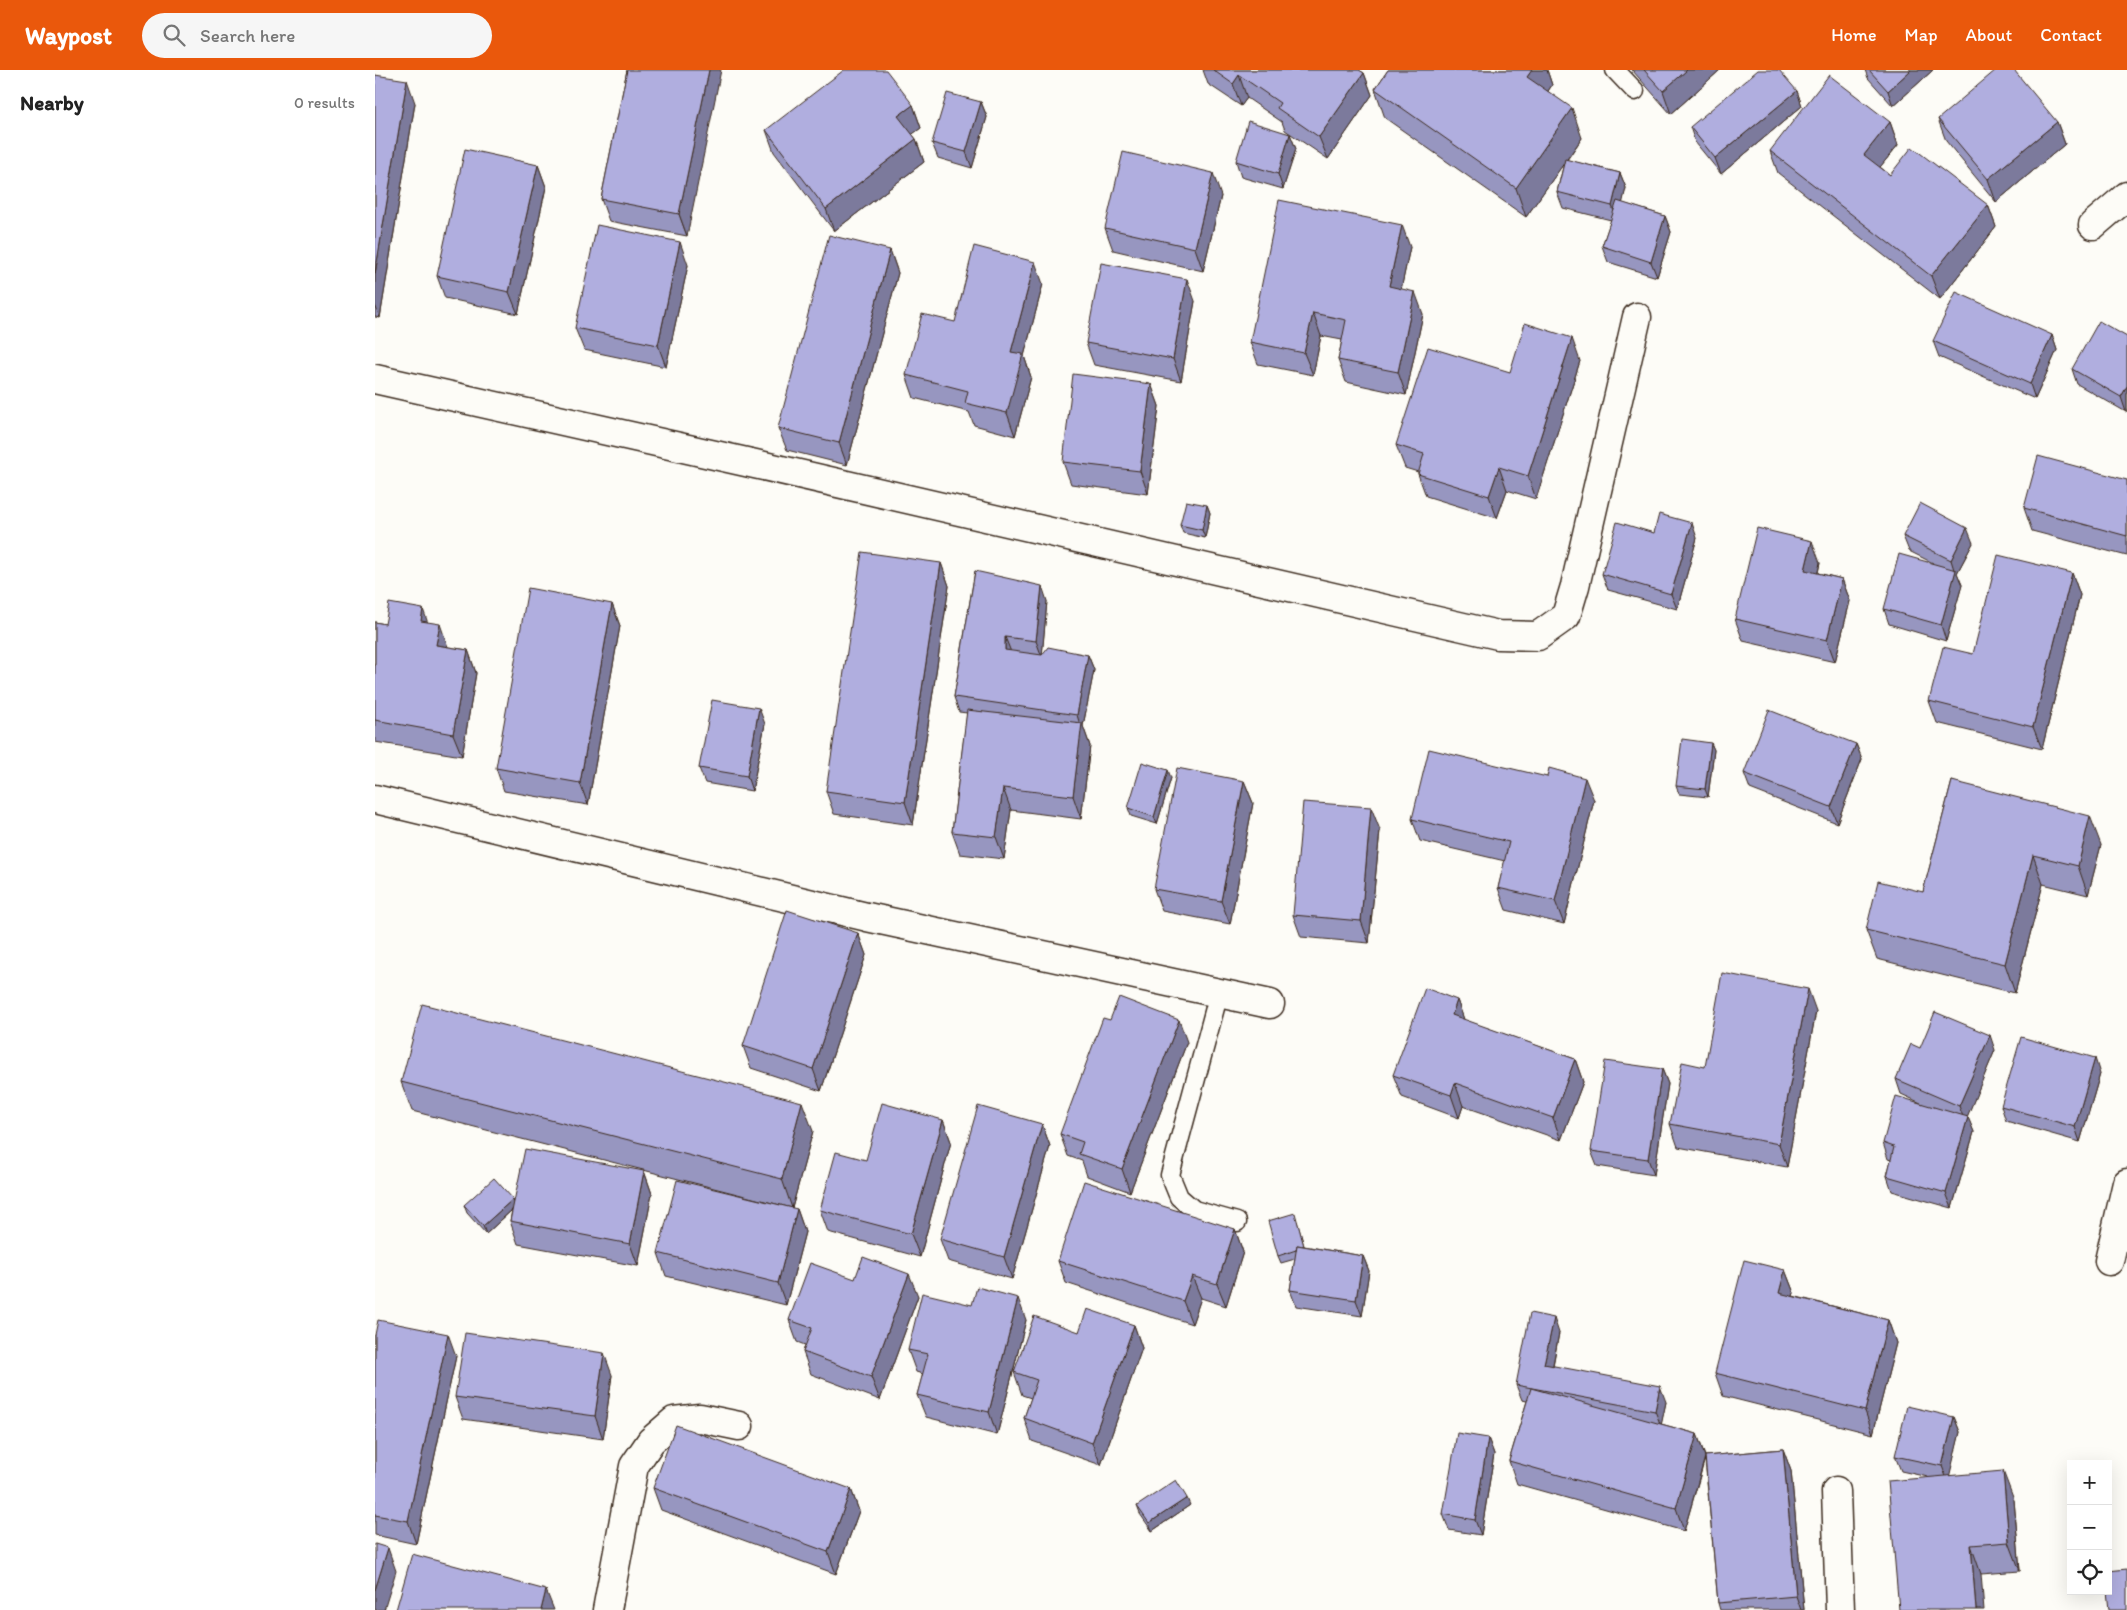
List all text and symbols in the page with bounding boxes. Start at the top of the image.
search box [142,13,492,58]
text: Waypost [25,21,112,50]
icon: search [160,21,188,49]
text: Search here [200,24,295,47]
text: Home [1831,24,1877,46]
text: Map [1905,24,1938,46]
text: About [1966,24,2012,46]
text: Contact [2040,24,2102,46]
text: Nearby [20,90,84,115]
text: 0 results [294,93,355,112]
map controls [2067,1460,2112,1595]
button: + [2067,1460,2112,1505]
button: − [2067,1505,2112,1550]
button: locate [2067,1550,2112,1595]

